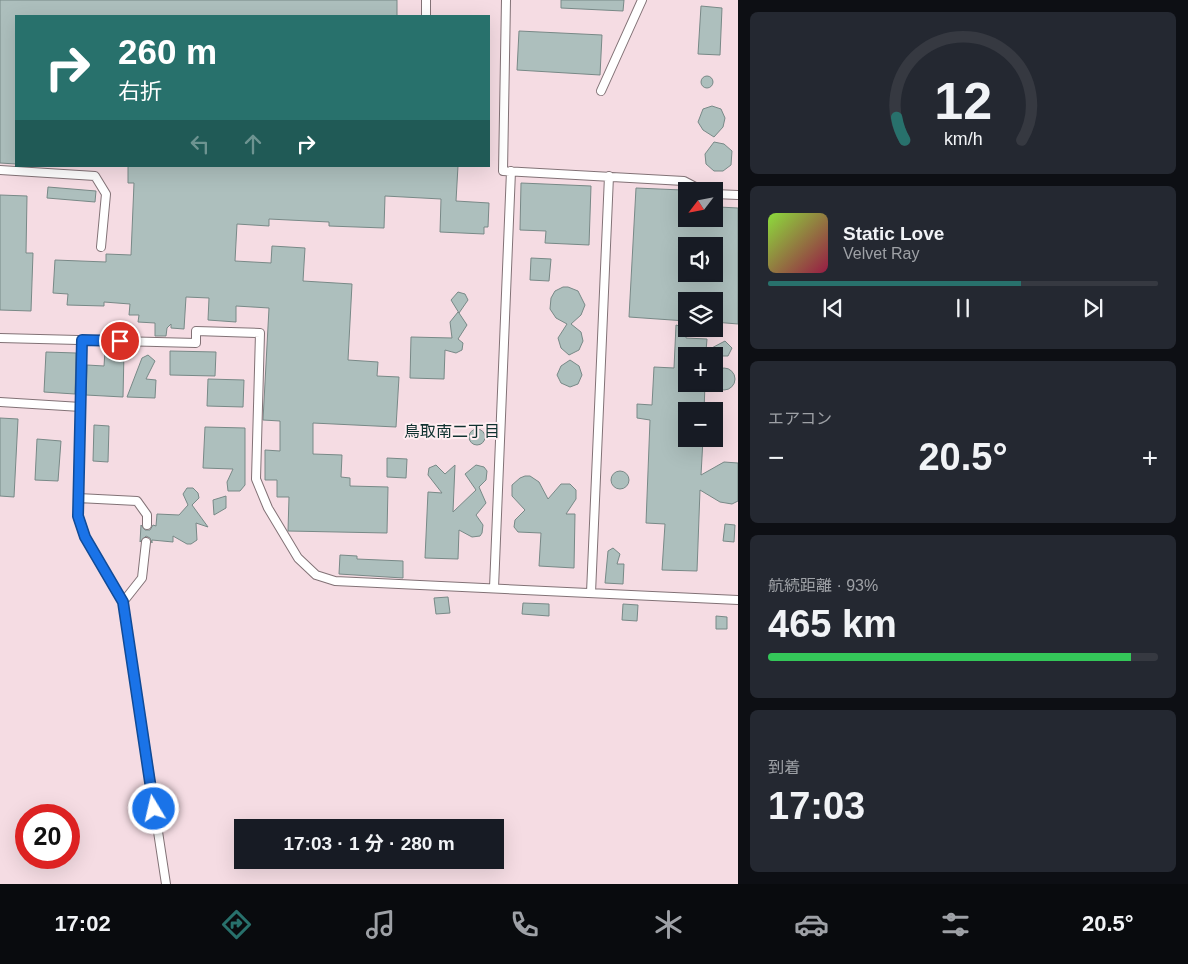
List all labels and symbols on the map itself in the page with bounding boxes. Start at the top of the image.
north arrow [678,182,722,228]
pin [99,320,141,362]
district label: 鳥取南二丁目 [404,423,500,440]
position arrow [127,782,179,834]
speed limit sign: 20 [15,804,80,869]

